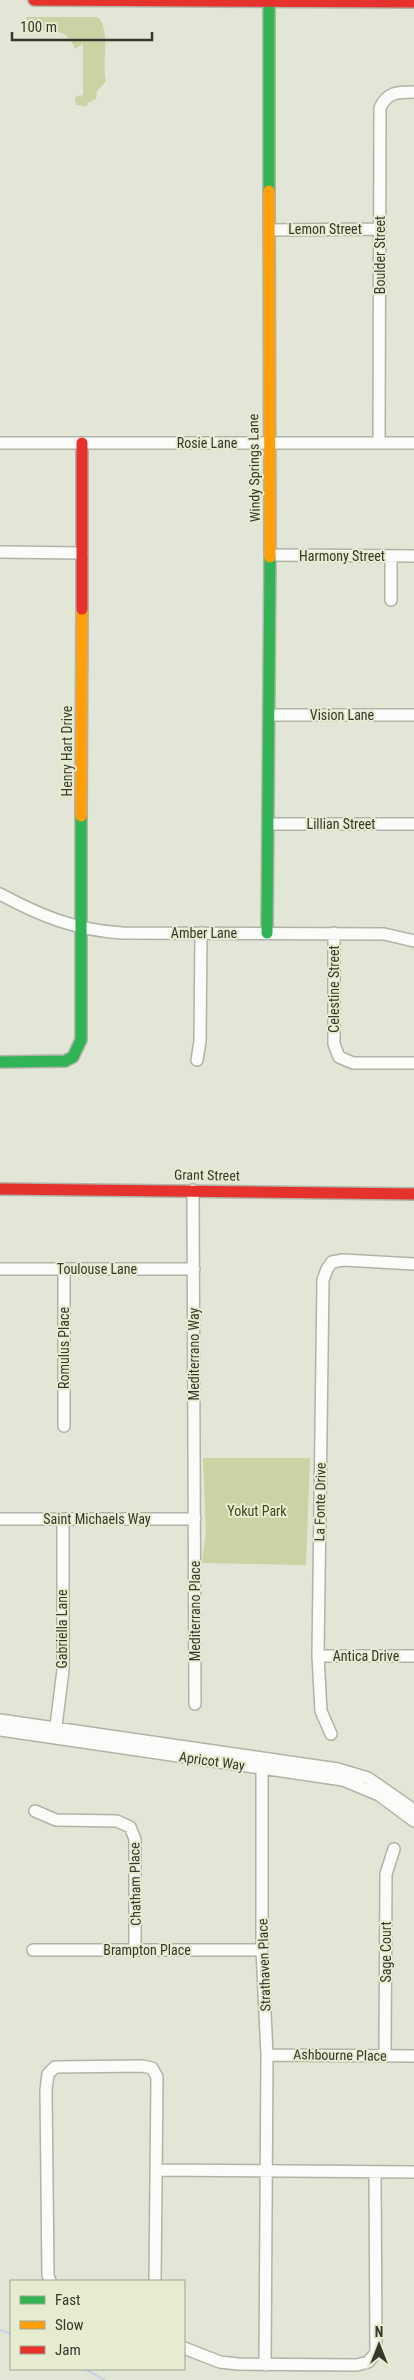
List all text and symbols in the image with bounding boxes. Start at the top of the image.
scale bar [12,10,152,42]
text: 100 m [20,18,57,36]
street label: Boulder Street [372,216,388,294]
street label: Lemon Street [288,221,362,237]
street label: Windy Springs Lane [245,413,263,522]
street label: Rosie Lane [177,435,238,451]
street label: Harmony Street [299,548,385,564]
street label: Henry Hart Drive [59,705,75,796]
street label: Vision Lane [310,707,375,723]
street label: Lillian Street [306,816,376,832]
street label: Amber Lane [171,925,238,941]
street label: Celestine Street [326,945,342,1033]
street label: Grant Street [174,1166,240,1184]
street label: Toulouse Lane [57,1261,138,1277]
street label: Romulus Place [56,1307,72,1389]
street label: Mediterrano Way [186,1307,202,1400]
street label: La Fonte Drive [311,1462,329,1542]
park label: Yokut Park [227,1503,287,1519]
street label: Saint Michaels Way [43,1511,151,1527]
street label: Mediterrano Place [187,1560,203,1661]
street label: Gabriella Lane [54,1589,70,1668]
street label: Antica Drive [333,1648,400,1664]
street label: Apricot Way [178,1748,246,1774]
street label: Chatham Place [126,1842,144,1926]
street label: Strathaven Place [254,1918,274,2012]
street label: Sage Court [378,1921,394,1983]
street label: Brampton Place [103,1942,191,1958]
street label: Ashbourne Place [293,2046,387,2064]
legend [10,2280,185,2370]
text: Fast [55,2291,80,2309]
text: Slow [55,2316,84,2334]
north arrow [354,2320,404,2370]
text: N [375,2324,383,2340]
text: Jam [55,2341,81,2359]

